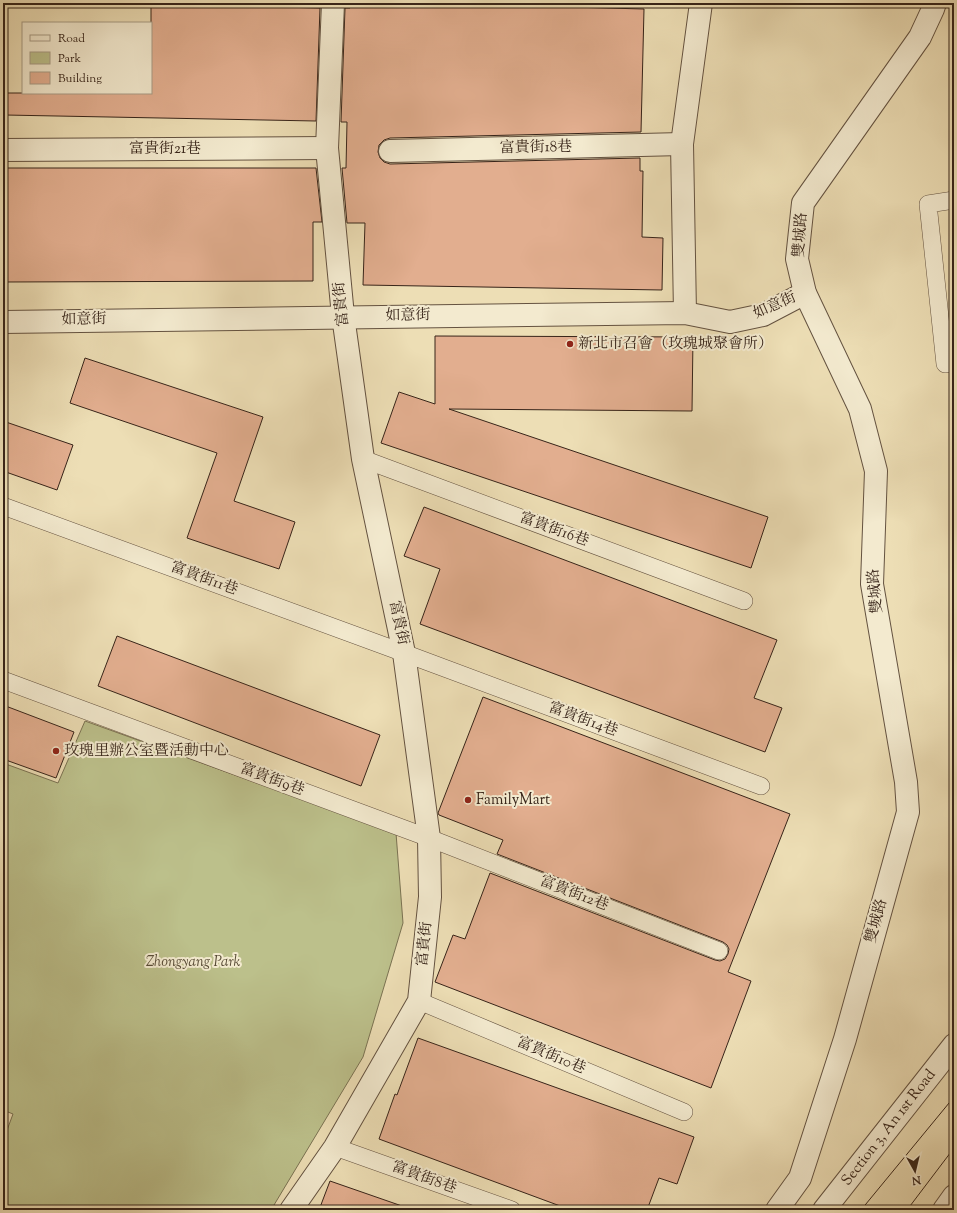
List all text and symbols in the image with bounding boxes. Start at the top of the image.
legend [22,22,152,94]
text: Road [58,30,85,48]
text: Park [58,50,81,68]
text: Building [58,70,102,88]
street label: 富貴街18巷 [500,137,572,159]
street label: 富貴街21巷 [129,139,201,160]
street label: 雙城路 [789,212,813,258]
street label: 富貴街 [329,281,355,327]
street label: 如意街 [750,287,800,325]
street label: 如意街 [385,305,431,327]
street label: 如意街 [61,309,107,331]
place label: 新北市召會（玫瑰城聚會所） [578,334,773,355]
marker: 新北市召會（玫瑰城聚會所） [565,339,575,349]
street label: 富貴街16巷 [516,508,592,552]
street label: 富貴街11巷 [167,557,241,601]
street label: 雙城路 [864,568,888,614]
street label: 富貴街 [383,599,413,647]
street label: 富貴街14巷 [545,698,621,742]
place label: 玫瑰里辦公室暨活動中心 [64,741,229,762]
marker: 玫瑰里辦公室暨活動中心 [51,746,61,756]
street label: 富貴街9巷 [237,759,307,801]
place label: FamilyMart [476,790,550,811]
marker: FamilyMart [463,795,473,805]
street label: 富貴街12巷 [537,871,611,917]
street label: 雙城路 [861,897,893,945]
street label: 富貴街 [412,921,438,967]
park label: Zhongyang Park [146,952,240,973]
street label: 富貴街10巷 [513,1032,589,1080]
street label: Section 3, An 1st Road [837,1065,941,1191]
north arrow [895,1151,935,1191]
street label: 富貴街8巷 [389,1157,459,1199]
text: N [911,1171,923,1188]

